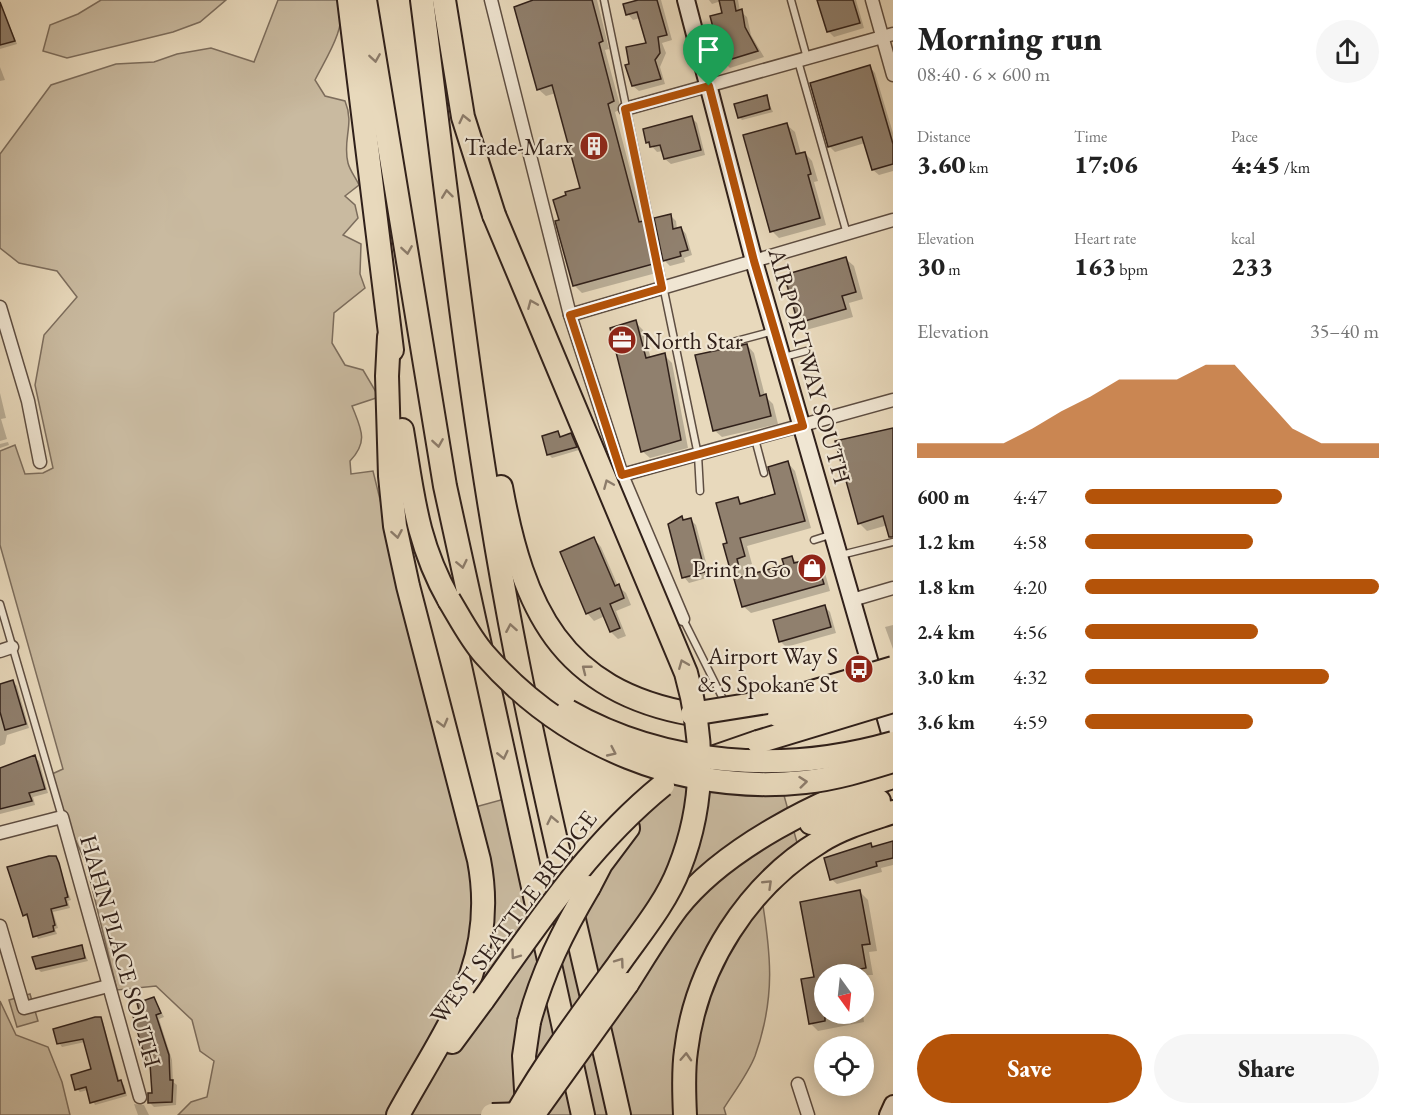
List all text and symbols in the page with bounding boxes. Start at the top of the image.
text: Morning run [917,17,1102,60]
button: share [1316,20,1379,83]
pin [683,24,734,86]
icon: arrive [692,33,725,66]
one-way arrow [368,52,381,62]
text: 08:40 · 6 × 600 m [917,61,1050,87]
one-way arrow [458,114,471,124]
text: Distance [917,126,970,147]
text: Time [1074,126,1107,147]
text: Pace [1231,126,1258,147]
building icon: Trade-Marx [578,130,610,162]
place label: Trade-Marx [465,131,574,162]
text: 3.60 [917,147,966,181]
text: 17:06 [1074,147,1138,181]
text: 4:45 [1231,147,1281,181]
text: km [966,157,989,178]
text: /km [1281,157,1310,178]
one-way arrow [441,189,453,199]
text: Elevation [917,228,975,249]
text: Heart rate [1074,228,1136,249]
text: kcal [1231,228,1255,249]
street label: AIRPORT WAY SOUTH [761,243,859,488]
one-way arrow [400,245,413,255]
text: 30 [917,249,945,283]
text: 163 [1074,249,1116,283]
text: 233 [1231,249,1273,283]
text: m [945,259,961,280]
text: bpm [1116,259,1148,280]
one-way arrow [527,300,539,311]
text: Elevation [917,318,989,344]
text: 35–40 m [1310,318,1379,344]
office icon: North Star [606,324,638,356]
place label: North Star [643,325,743,356]
one-way arrow [432,438,444,447]
one-way arrow [603,479,615,490]
text: 600 m [917,484,970,510]
text: 4:47 [1013,484,1047,510]
one-way arrow [390,529,403,539]
text: 1.2 km [917,529,975,555]
text: 4:58 [1013,529,1047,555]
shop icon: Print n Go [796,552,828,584]
place label: Print n Go [692,553,791,584]
one-way arrow [455,559,468,569]
text: 1.8 km [917,574,975,600]
text: 4:20 [1013,574,1047,600]
text: 2.4 km [917,619,975,645]
text: 4:56 [1013,619,1047,645]
one-way arrow [505,624,518,634]
place label: Airport Way S & S Spokane St [698,640,838,699]
bus stop icon: Airport Way S & S Spokane St [843,653,875,685]
one-way arrow [678,659,690,670]
text: 3.0 km [917,664,975,690]
text: 4:32 [1013,664,1047,690]
one-way arrow [582,666,593,677]
text: 3.6 km [917,709,975,735]
text: 4:59 [1013,709,1047,735]
one-way arrow [436,718,449,728]
one-way arrow [606,744,617,756]
one-way arrow [496,750,509,760]
one-way arrow [798,776,807,789]
street label: WEST SEATTLE BRIDGE [423,804,603,1030]
one-way arrow [546,816,559,826]
street label: HAHN PLACE SOUTH [73,831,169,1071]
one-way arrow [761,880,771,891]
one-way arrow [511,949,522,960]
one-way arrow [612,958,623,969]
north arrow [814,964,874,1024]
map controls [814,964,874,1096]
button: Save [917,1034,1142,1103]
button: Share [1154,1034,1379,1103]
button: locate [814,1036,874,1096]
one-way arrow [679,1052,692,1061]

